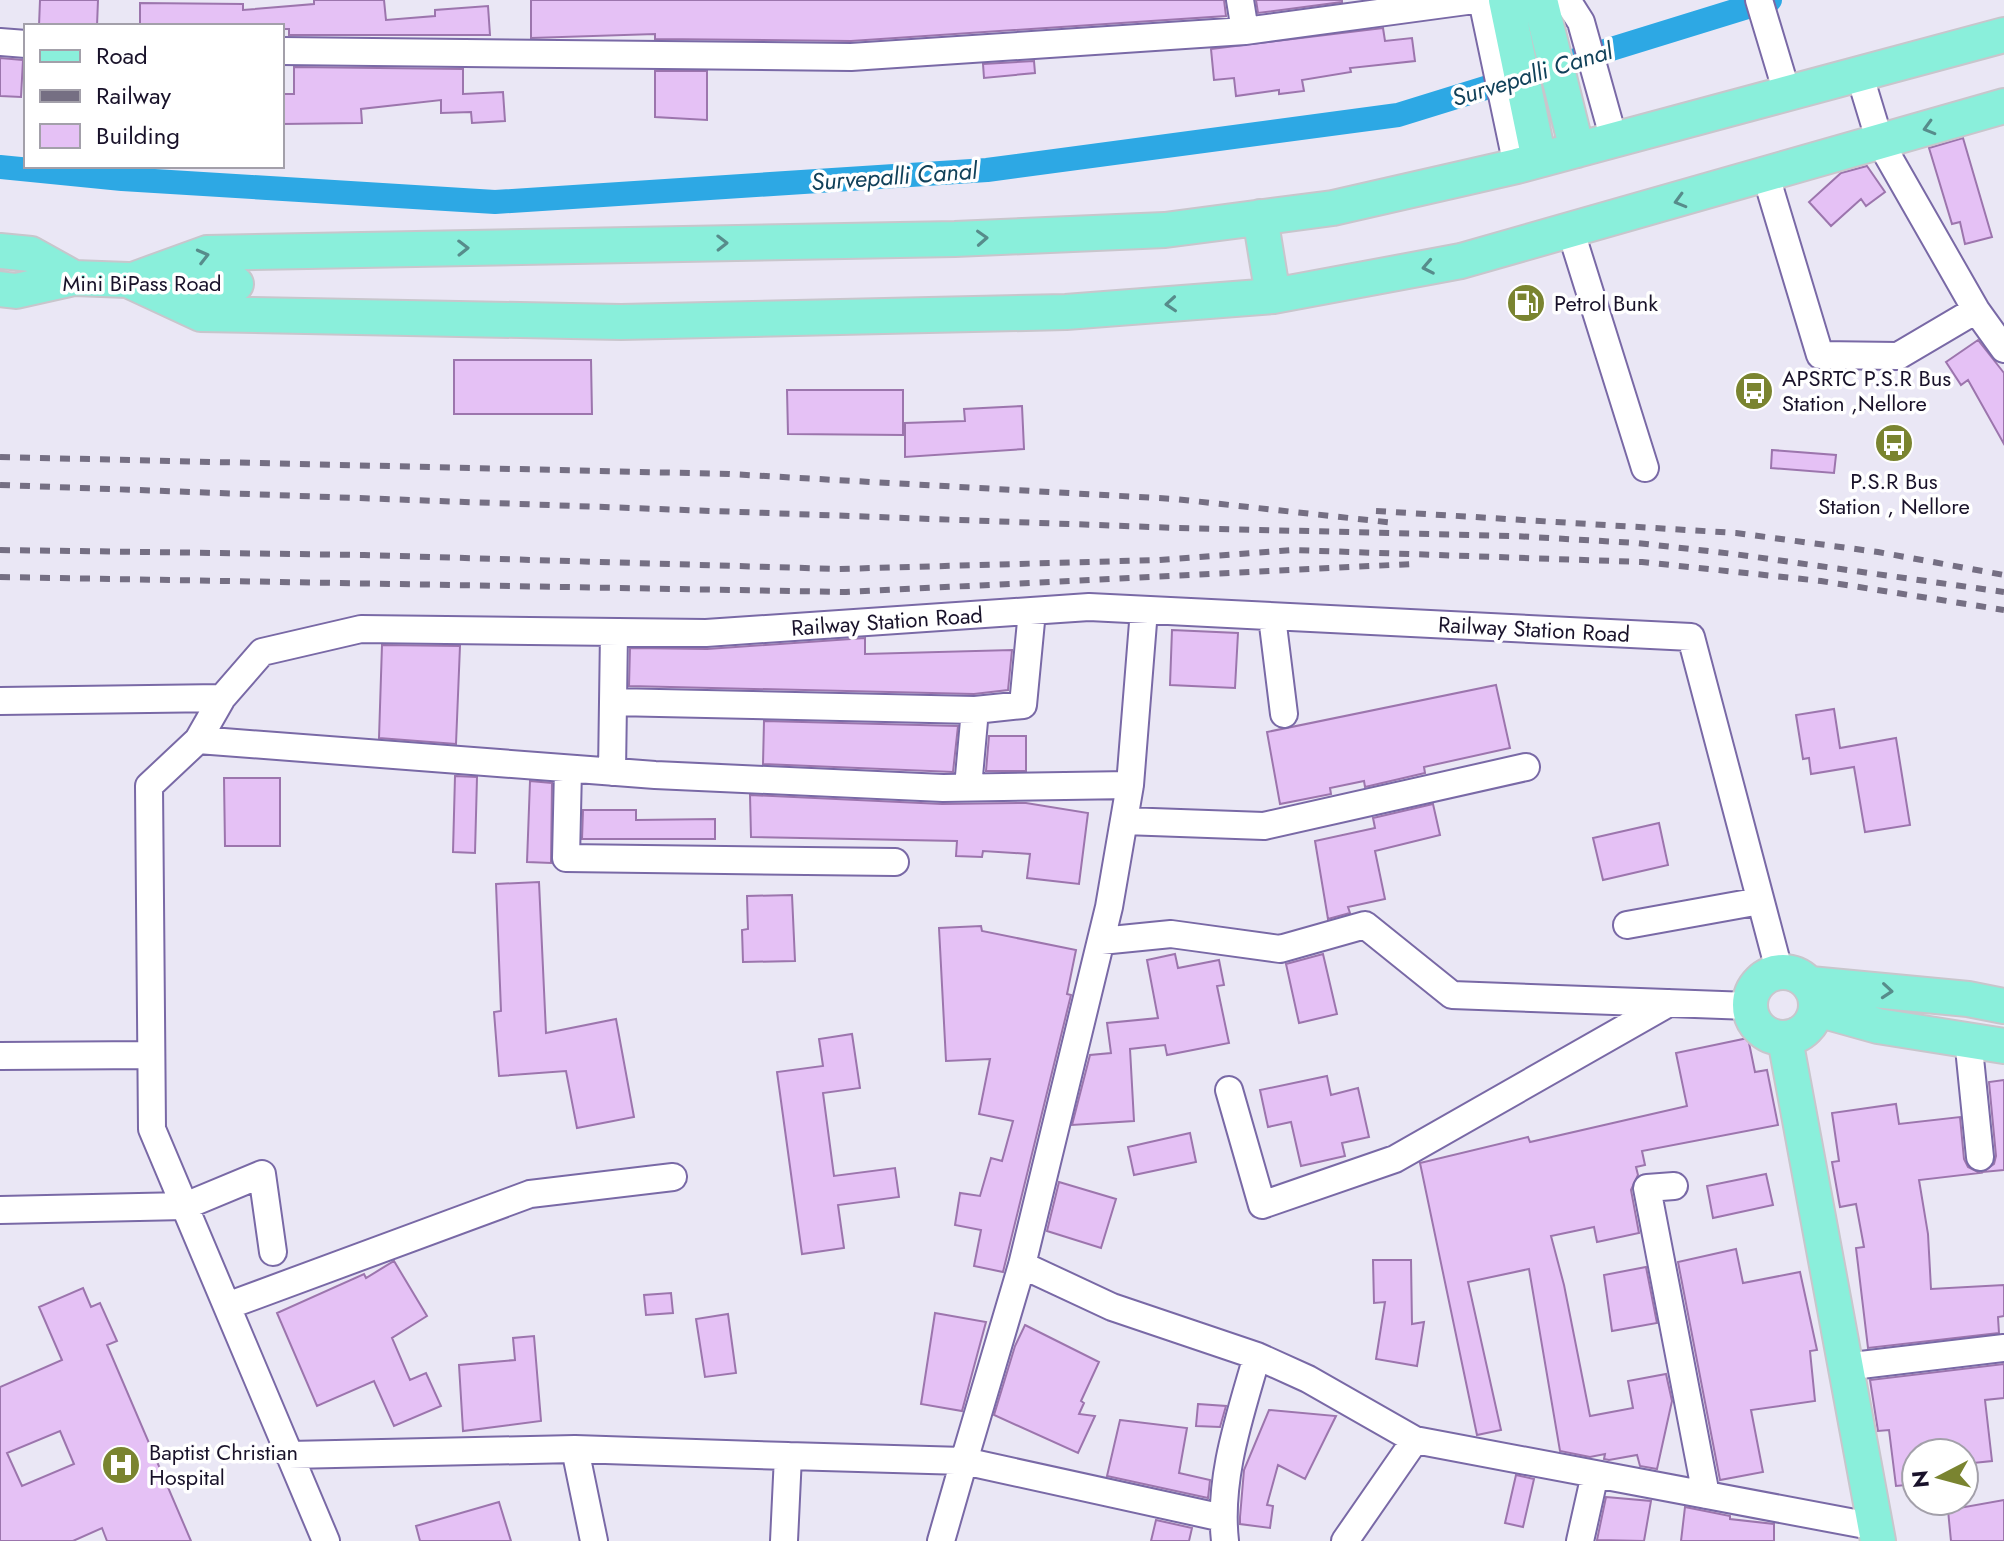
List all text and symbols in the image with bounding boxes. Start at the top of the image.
legend [24,24,284,168]
water label: Survepalli Canal [1447,32,1618,115]
text: Road [96,38,148,73]
text: Railway [96,78,171,113]
text: Building [96,118,180,153]
one-way arrow [1923,119,1937,135]
water label: Survepalli Canal [810,153,980,199]
one-way arrow [1673,191,1687,208]
one-way arrow [976,229,989,246]
one-way arrow [716,234,729,252]
one-way arrow [457,239,470,257]
one-way arrow [196,248,210,265]
one-way arrow [1422,258,1436,275]
street label: Mini BiPass Road [62,267,222,299]
fuel station icon: Petrol Bunk [1505,282,1547,324]
place label: Petrol Bunk [1554,287,1658,319]
one-way arrow [1164,295,1177,312]
place label: APSRTC P.S.R Bus Station ,Nellore [1782,362,1951,419]
bus stop icon: APSRTC P.S.R Bus Station ,Nellore [1733,370,1775,412]
bus stop icon: P.S.R Bus Station , Nellore [1873,422,1915,464]
place label: P.S.R Bus Station , Nellore [1818,465,1970,522]
street label: Railway Station Road [790,598,984,644]
street label: Railway Station Road [1437,608,1631,650]
one-way arrow [1881,982,1894,999]
place label: Baptist Christian Hospital [149,1436,298,1493]
north arrow [1900,1437,1980,1517]
hospital icon: Baptist Christian Hospital [100,1444,142,1486]
text: N [1903,1469,1937,1489]

